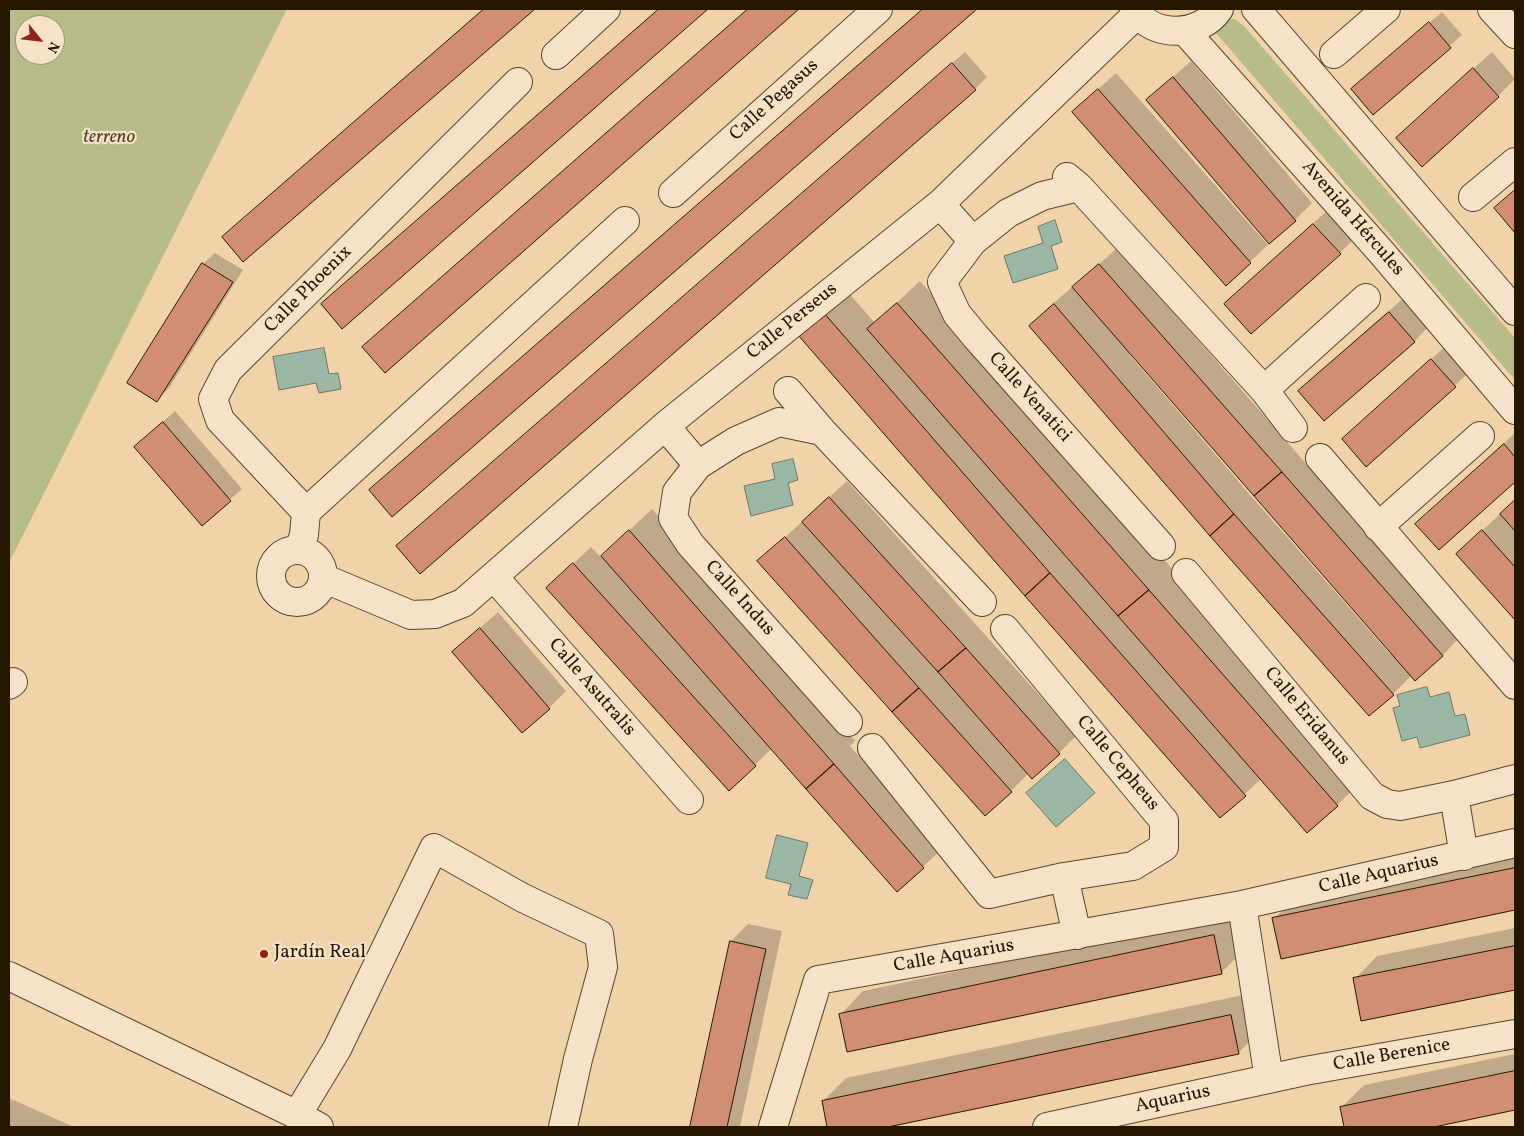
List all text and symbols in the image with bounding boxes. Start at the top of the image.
north arrow [15,15,65,65]
text: N [42,38,63,56]
street label: Calle Pegasus [726,55,824,147]
park label: terreno [83,128,135,150]
street label: Avenida Hércules [1296,157,1408,281]
street label: Calle Phoenix [260,241,358,339]
street label: Calle Perseus [743,279,843,365]
street label: Calle Venatici [983,348,1075,448]
street label: Calle Indus [699,557,779,641]
street label: Calle Asutralis [542,635,640,741]
street label: Calle Eridanus [1258,663,1354,771]
street label: Calle Cepheus [1071,712,1163,816]
street label: Calle Aquarius [1317,850,1441,900]
street label: Calle Aquarius [892,935,1016,979]
place label: Jardín Real [274,943,366,965]
marker: Jardín Real [258,948,270,960]
street label: Calle Berenice [1332,1034,1452,1078]
street label: Aquarius [1133,1081,1213,1119]

